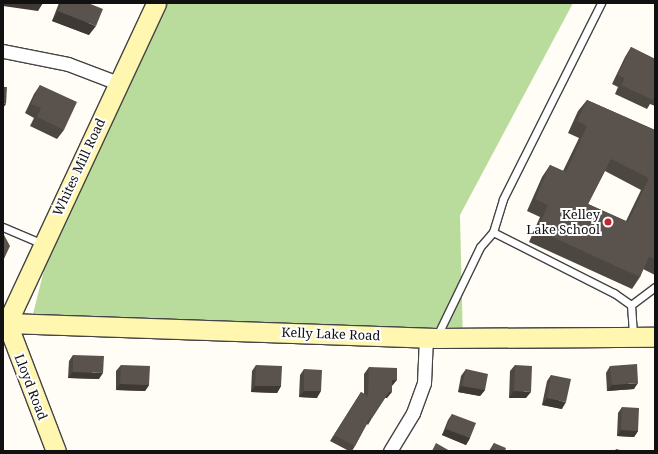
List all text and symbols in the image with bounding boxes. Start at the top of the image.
street label: Whites Mill Road [50,116,108,218]
place label: Kelley Lake School [526,207,600,238]
marker: Kelley Lake School [603,217,613,227]
street label: Kelly Lake Road [281,324,381,344]
street label: Lloyd Road [11,352,51,422]

